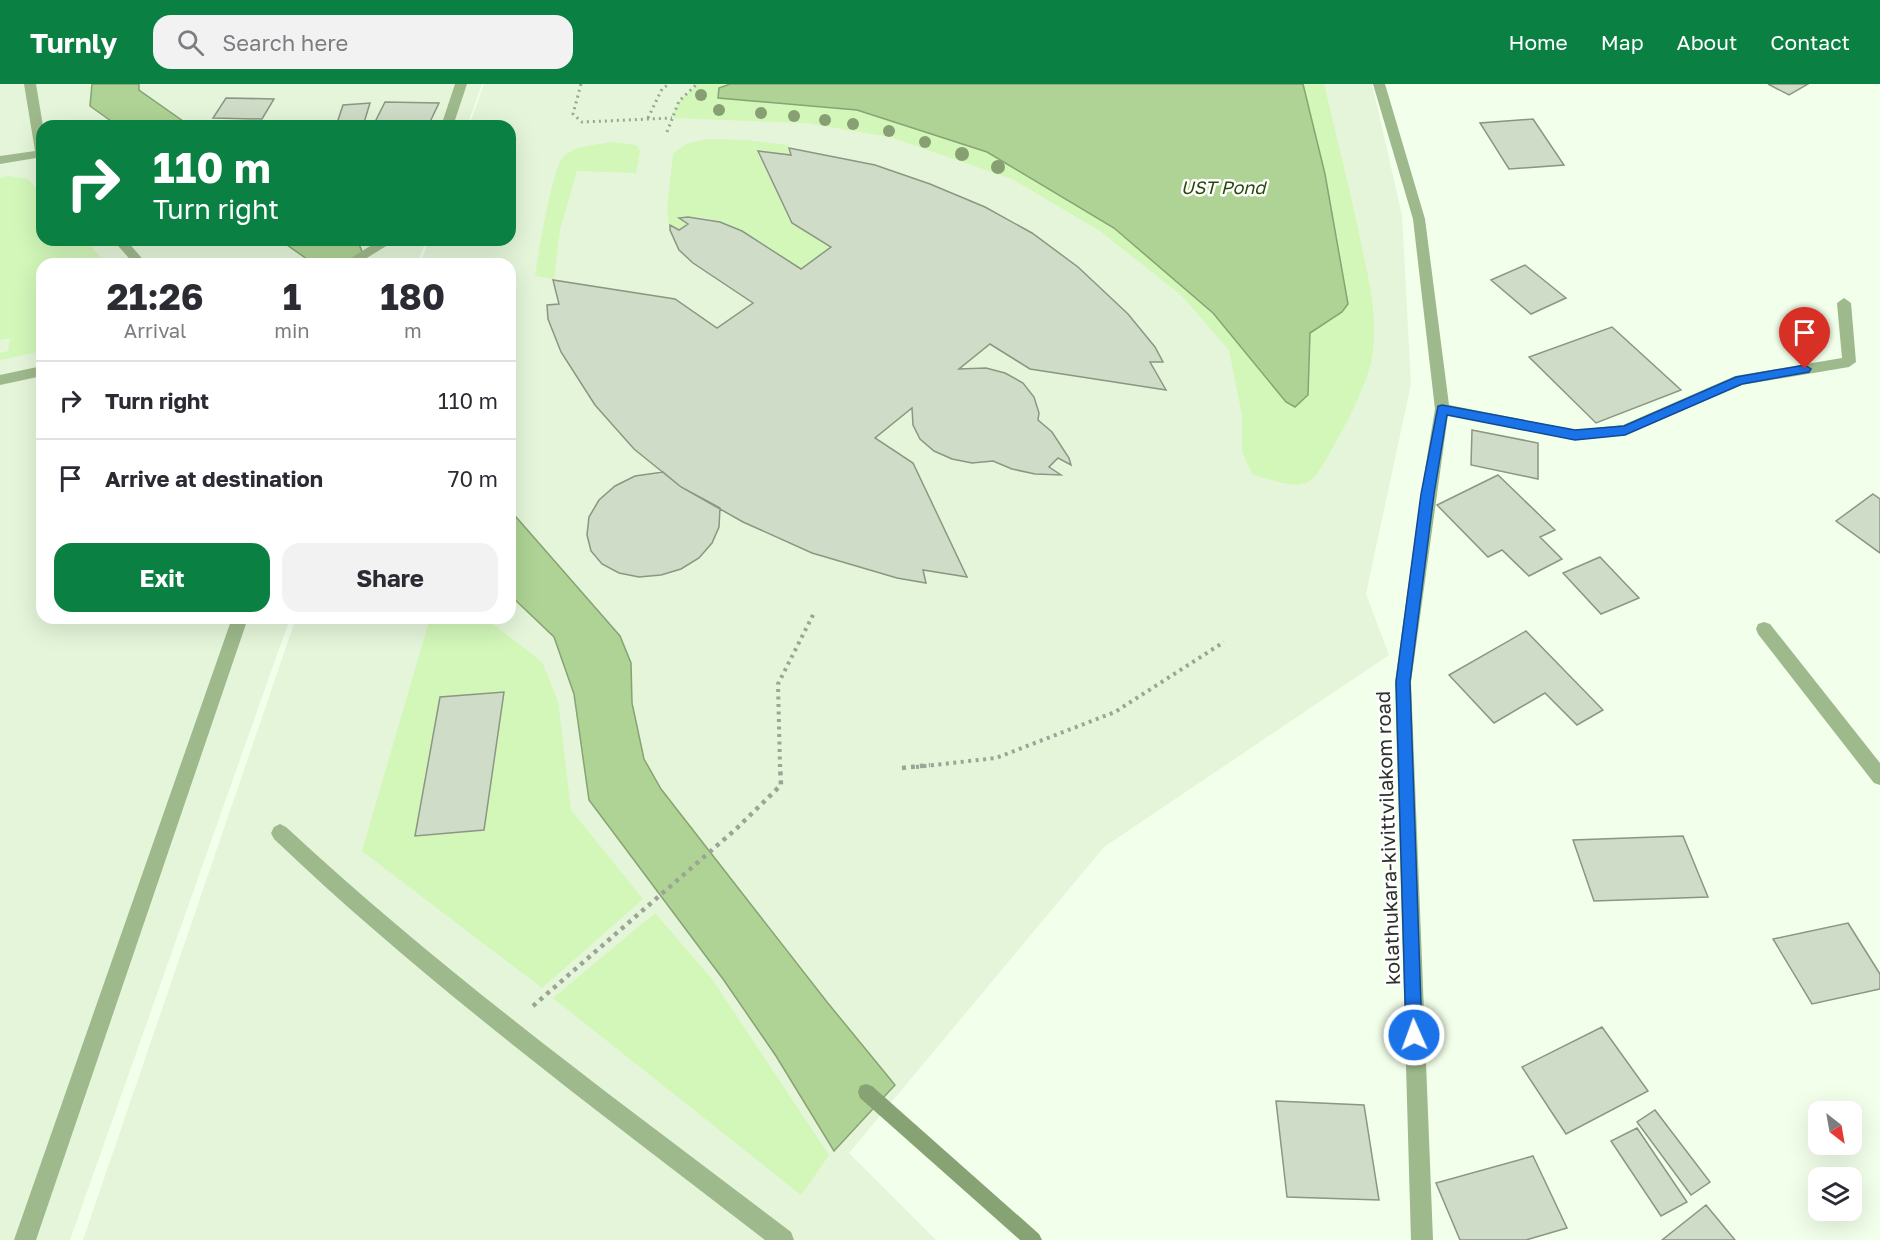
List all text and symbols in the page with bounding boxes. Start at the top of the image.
search box [153,15,573,69]
text: Turnly [30,26,117,59]
icon: search [174,26,207,59]
text: Search here [222,29,348,56]
text: Home [1508,29,1568,55]
text: Map [1601,29,1644,55]
text: About [1677,29,1737,55]
text: Contact [1770,29,1850,55]
text: 110 m [153,142,271,192]
icon: right [54,144,132,222]
water label: UST Pond [1181,176,1267,198]
text: Turn right [153,193,279,225]
text: 21:26 [107,275,204,318]
text: 1 [283,275,301,318]
text: 180 [380,275,445,318]
pin [1779,307,1830,369]
icon: arrive [1788,316,1821,349]
text: Arrival [124,318,186,342]
text: min [274,318,310,342]
text: m [404,318,422,342]
icon: right [54,384,87,417]
text: Turn right [105,387,209,414]
text: 110 m [438,387,498,414]
icon: arrive [54,462,87,495]
text: Arrive at destination [105,465,323,492]
text: 70 m [448,465,498,492]
button: Exit [54,543,270,612]
button: Share [282,543,498,612]
street label: kolathukara-kivittvilakom road [1370,691,1404,985]
position arrow [1382,1003,1446,1067]
north arrow [1808,1101,1862,1155]
map controls [1808,1101,1862,1221]
button: layers [1808,1167,1862,1221]

